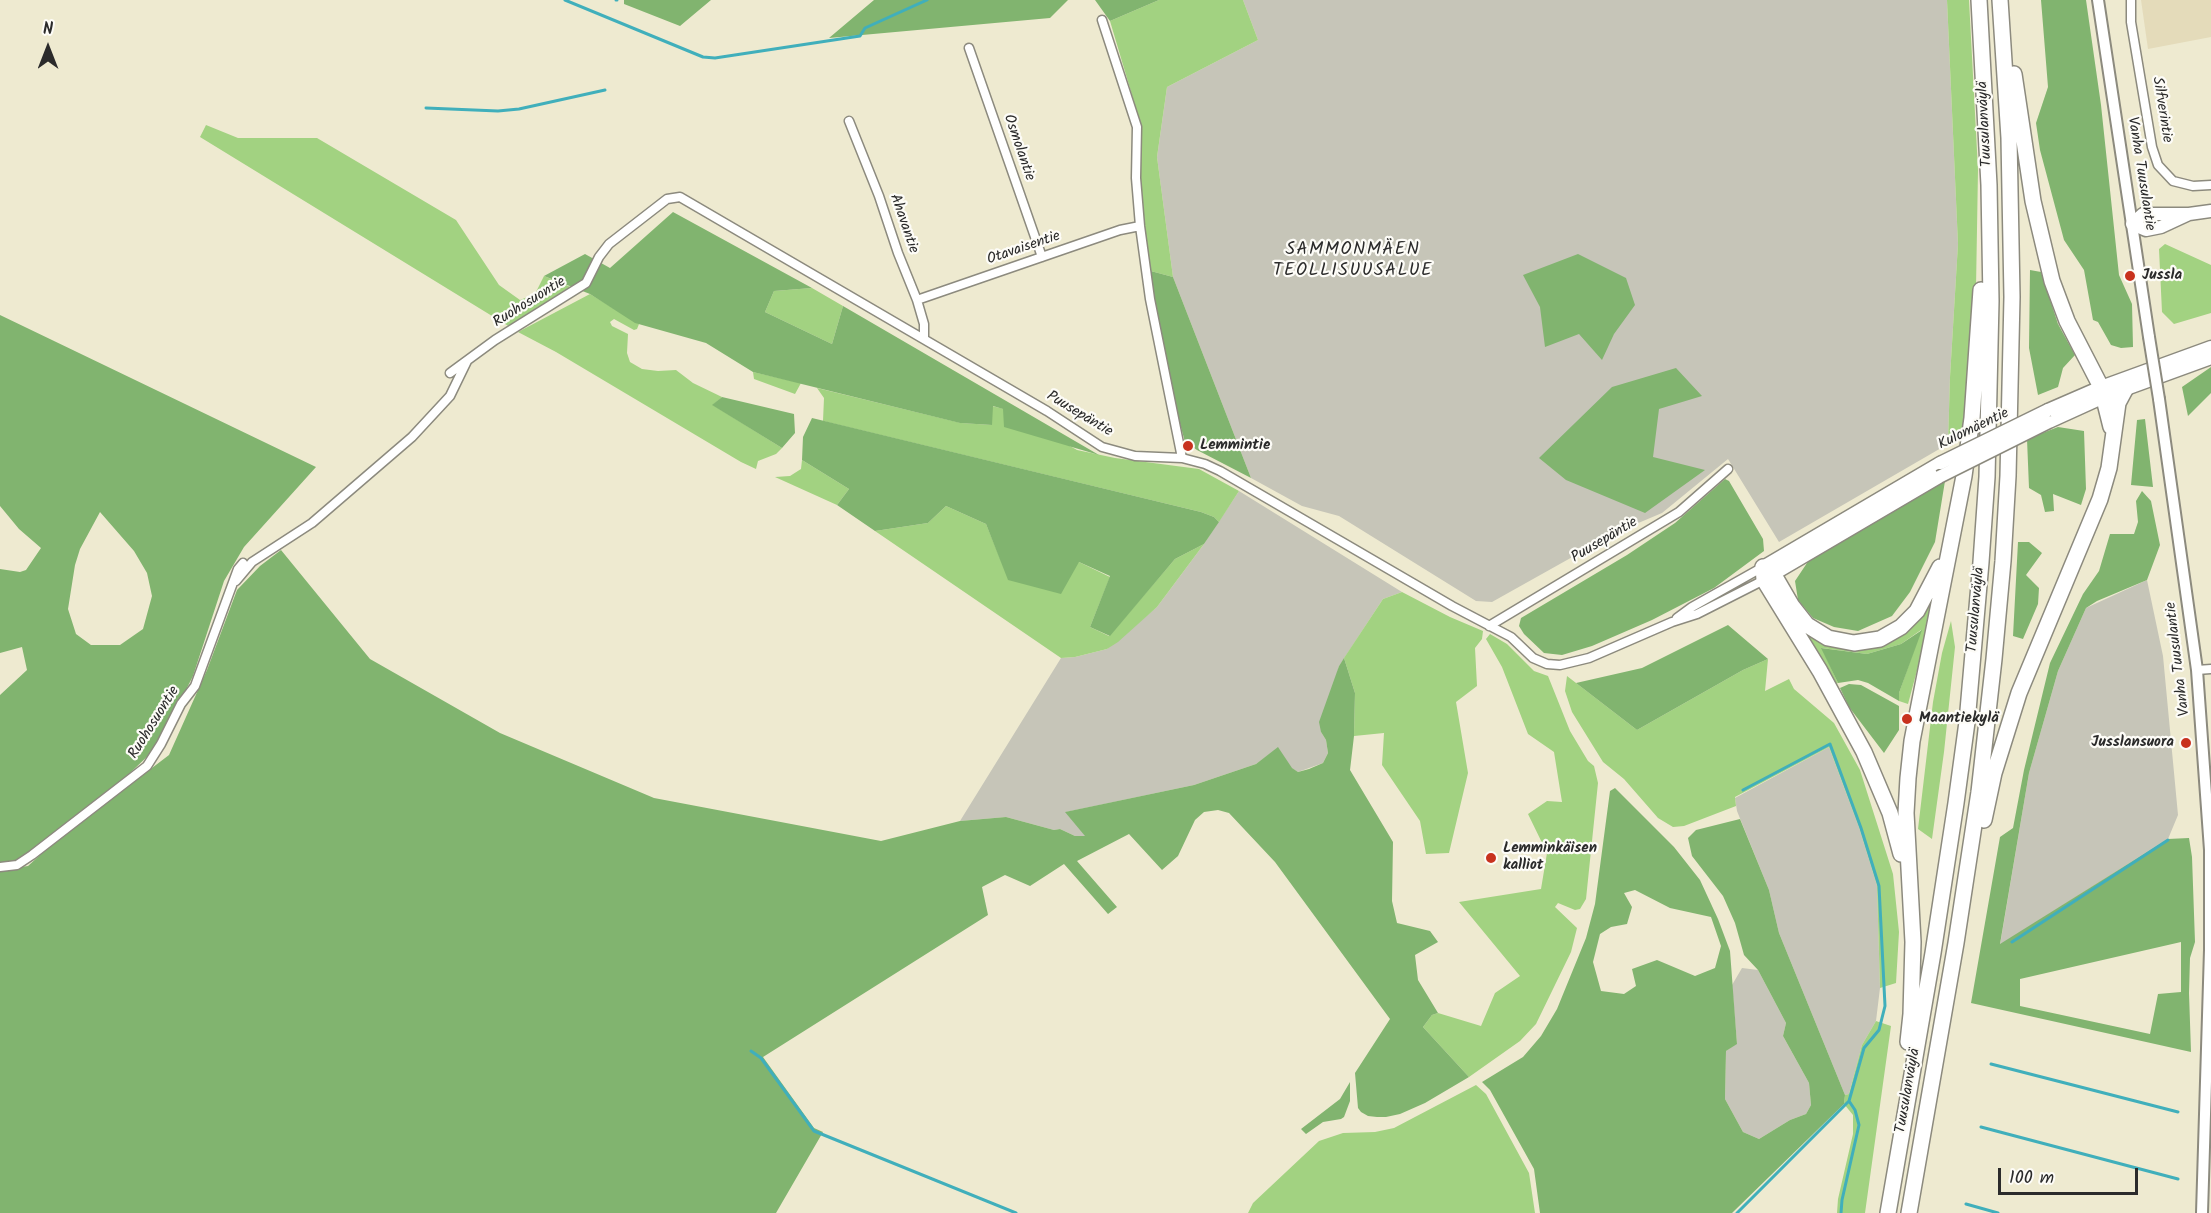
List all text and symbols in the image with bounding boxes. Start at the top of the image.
text: N [43,17,53,42]
north arrow [18,18,78,78]
street label: Silfverintie [2147,76,2175,144]
street label: Tuusulanväylä [1975,81,1997,167]
street label: Osmolantie [998,112,1038,184]
street label: Vanha Tuusulantie [2122,116,2158,232]
street label: Ahavantie [884,192,922,256]
street label: Otavaisentie [985,228,1063,270]
district label: SAMMONMÄEN TEOLLISUUSALUE [1273,240,1433,282]
place label: Jussla [2142,267,2182,285]
marker: Jussla [2123,269,2137,283]
street label: Ruohosuontie [490,274,570,332]
street label: Puusepäntie [1043,388,1115,442]
street label: Kulomäentie [1936,405,2012,455]
place label: Lemmintie [1200,437,1270,455]
marker: Lemmintie [1181,439,1195,453]
street label: Puusepäntie [1569,514,1641,568]
street label: Tuusulanväylä [1964,566,1990,654]
street label: Vanha Tuusulantie [2163,601,2195,717]
street label: Ruohosuontie [126,683,184,763]
place label: Maantiekylä [1919,710,1999,728]
marker: Maantiekylä [1900,712,1914,726]
place label: Jusslansuora [2091,734,2174,752]
marker: Jusslansuora [2179,736,2193,750]
place label: Lemminkäisen kalliot [1503,840,1597,875]
marker: Lemminkäisen kalliot [1484,851,1498,865]
street label: Tuusulanväylä [1893,1047,1925,1135]
scale bar [2001,1156,2140,1194]
text: 100 m [2009,1164,2054,1193]

